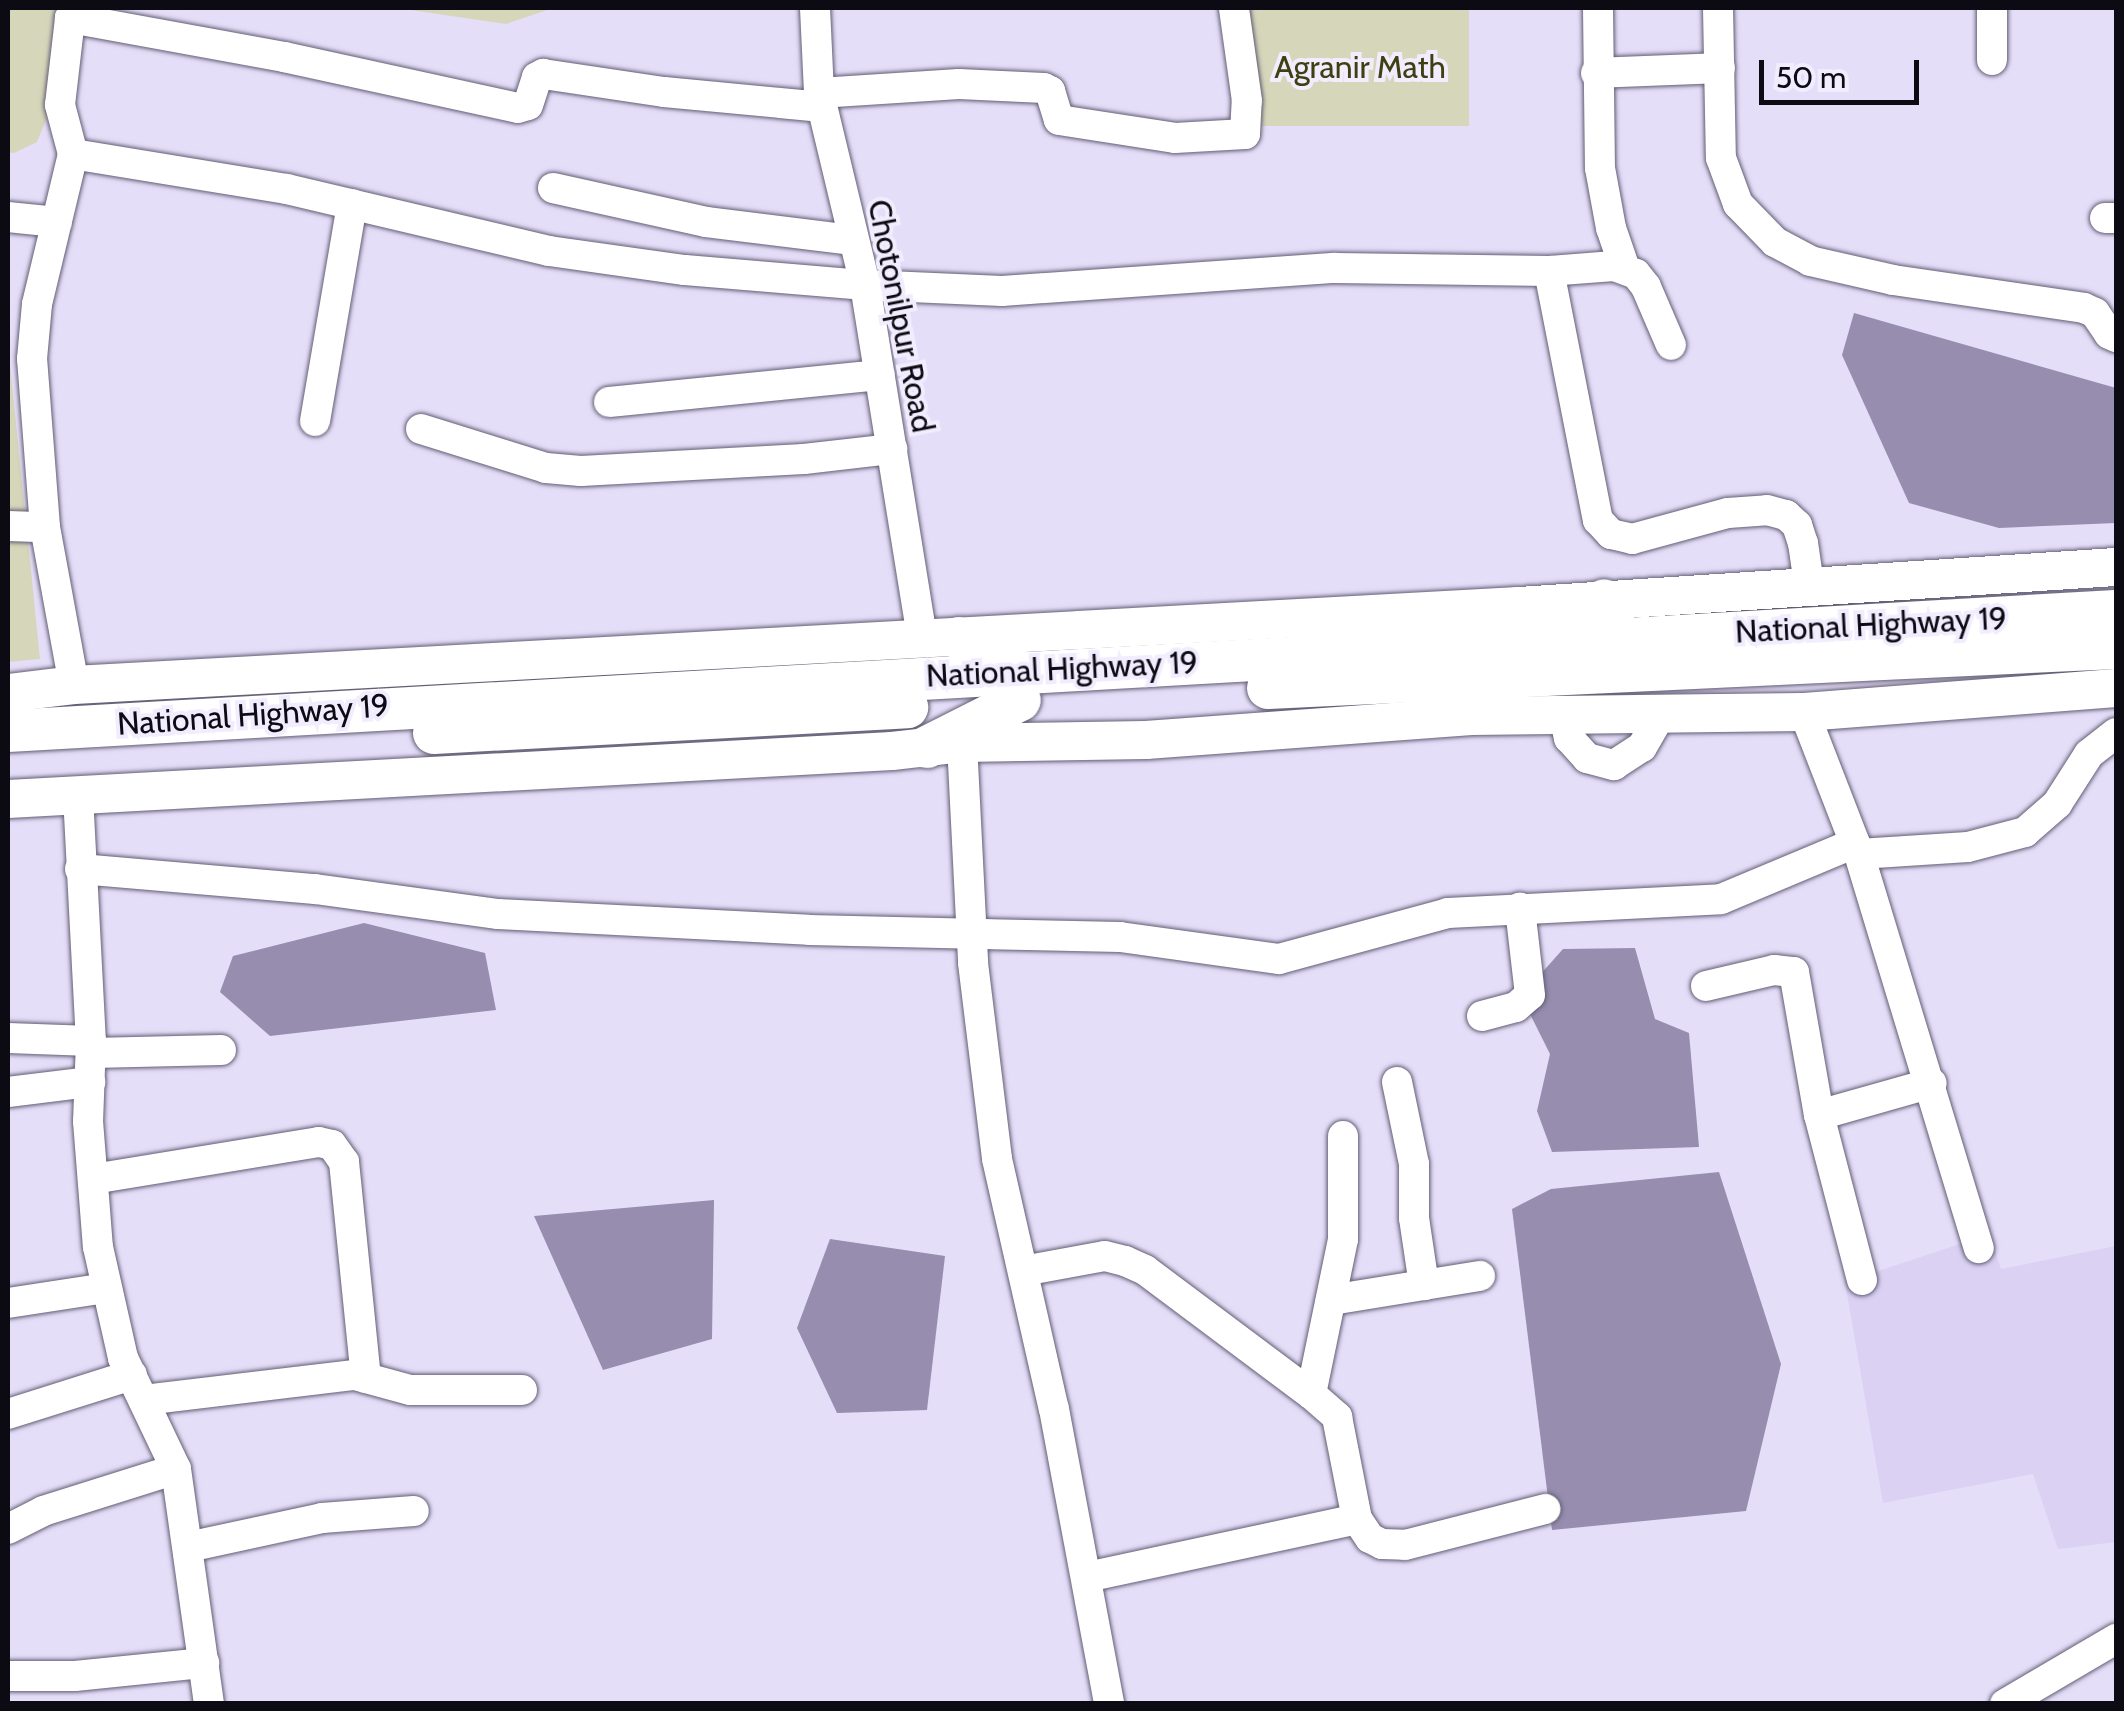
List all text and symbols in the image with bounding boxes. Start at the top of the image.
scale bar [1764,40,1924,102]
park label: Agranir Math [1274,48,1446,86]
text: 50 m [1776,59,1846,96]
street label: Chotonilpur Road [860,196,942,436]
street label: National Highway 19 [1734,599,2008,651]
street label: National Highway 19 [925,643,1199,695]
street label: National Highway 19 [116,686,390,744]

